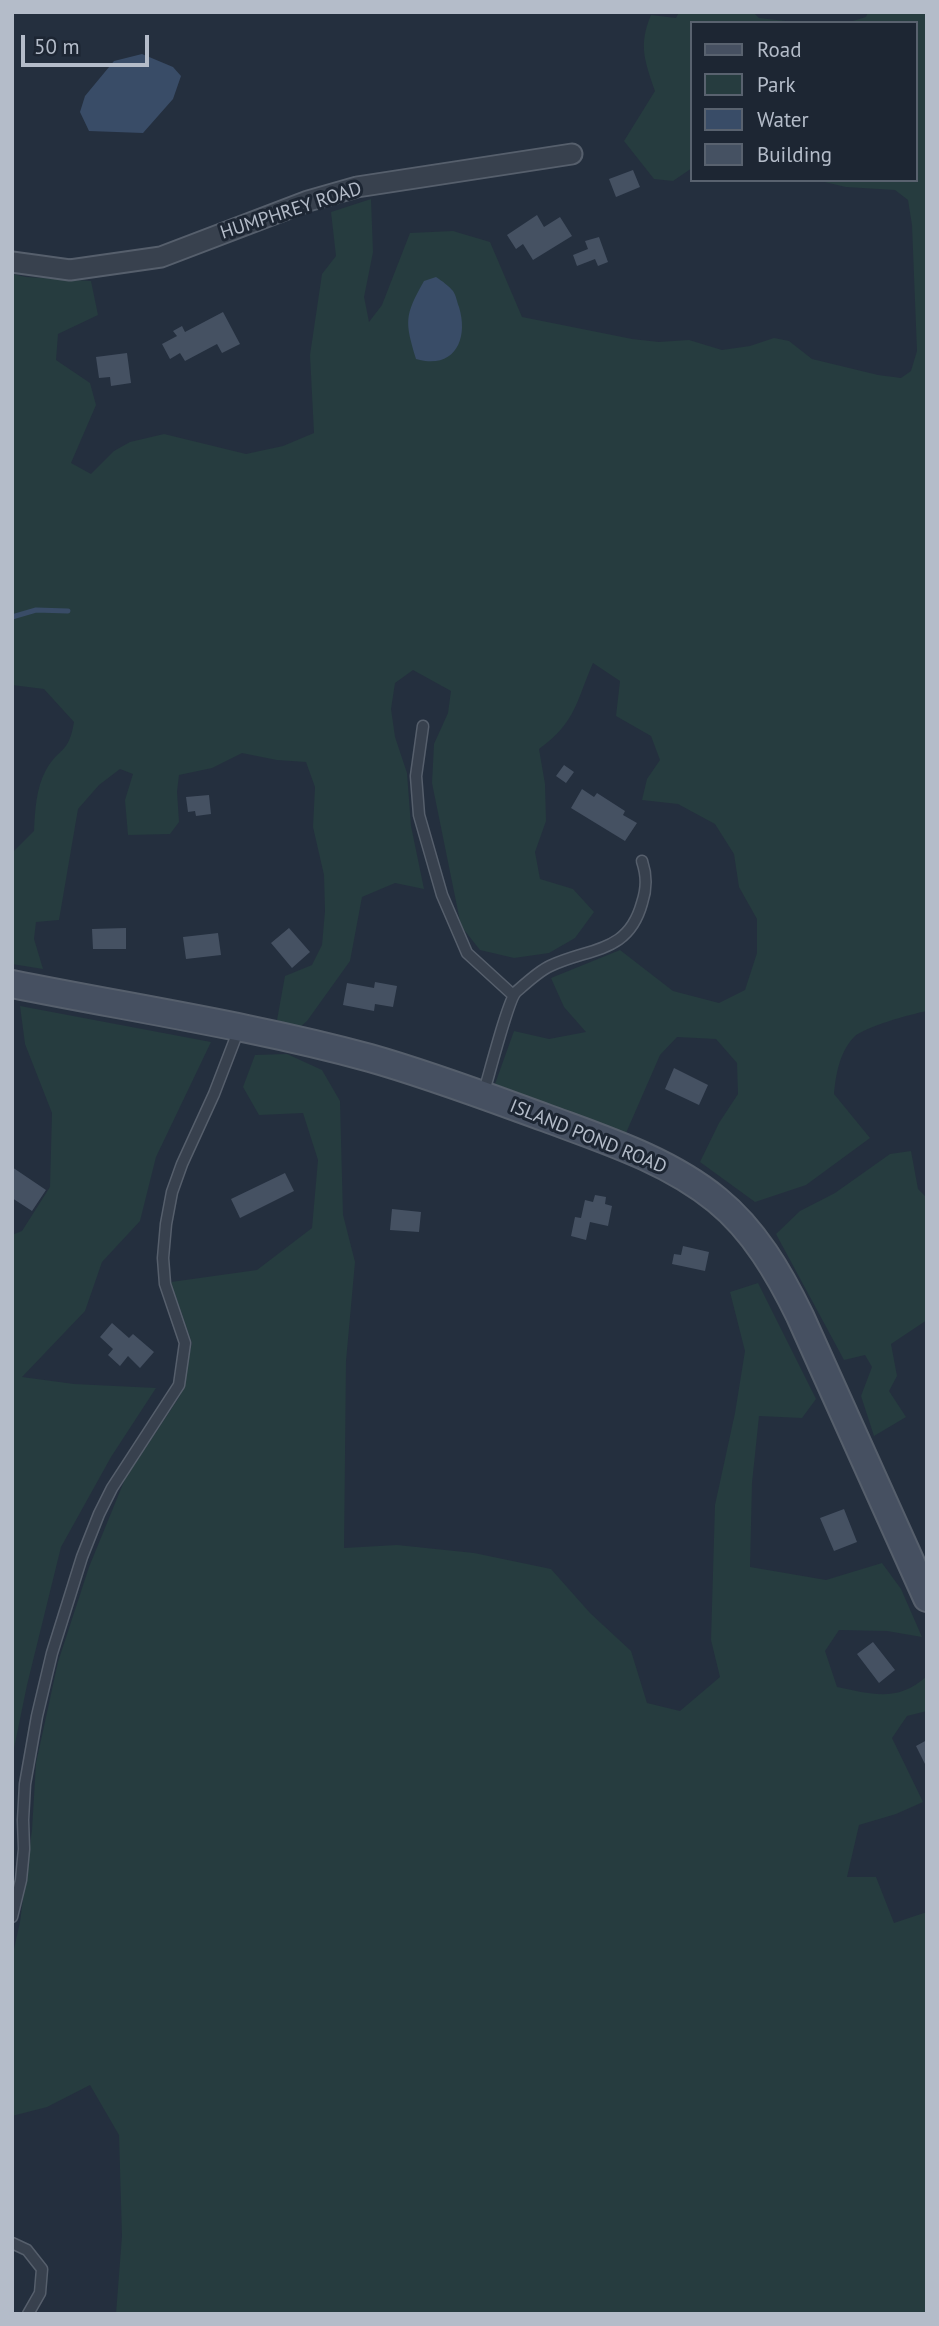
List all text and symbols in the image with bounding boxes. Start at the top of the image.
scale bar [24,21,152,65]
legend [690,21,918,182]
text: 50 m [34,33,80,60]
text: Road [757,36,801,63]
text: Park [757,71,796,98]
text: Water [757,106,809,133]
text: Building [757,141,832,168]
street label: HUMPHREY ROAD [217,177,365,245]
street label: ISLAND POND ROAD [506,1095,670,1179]

